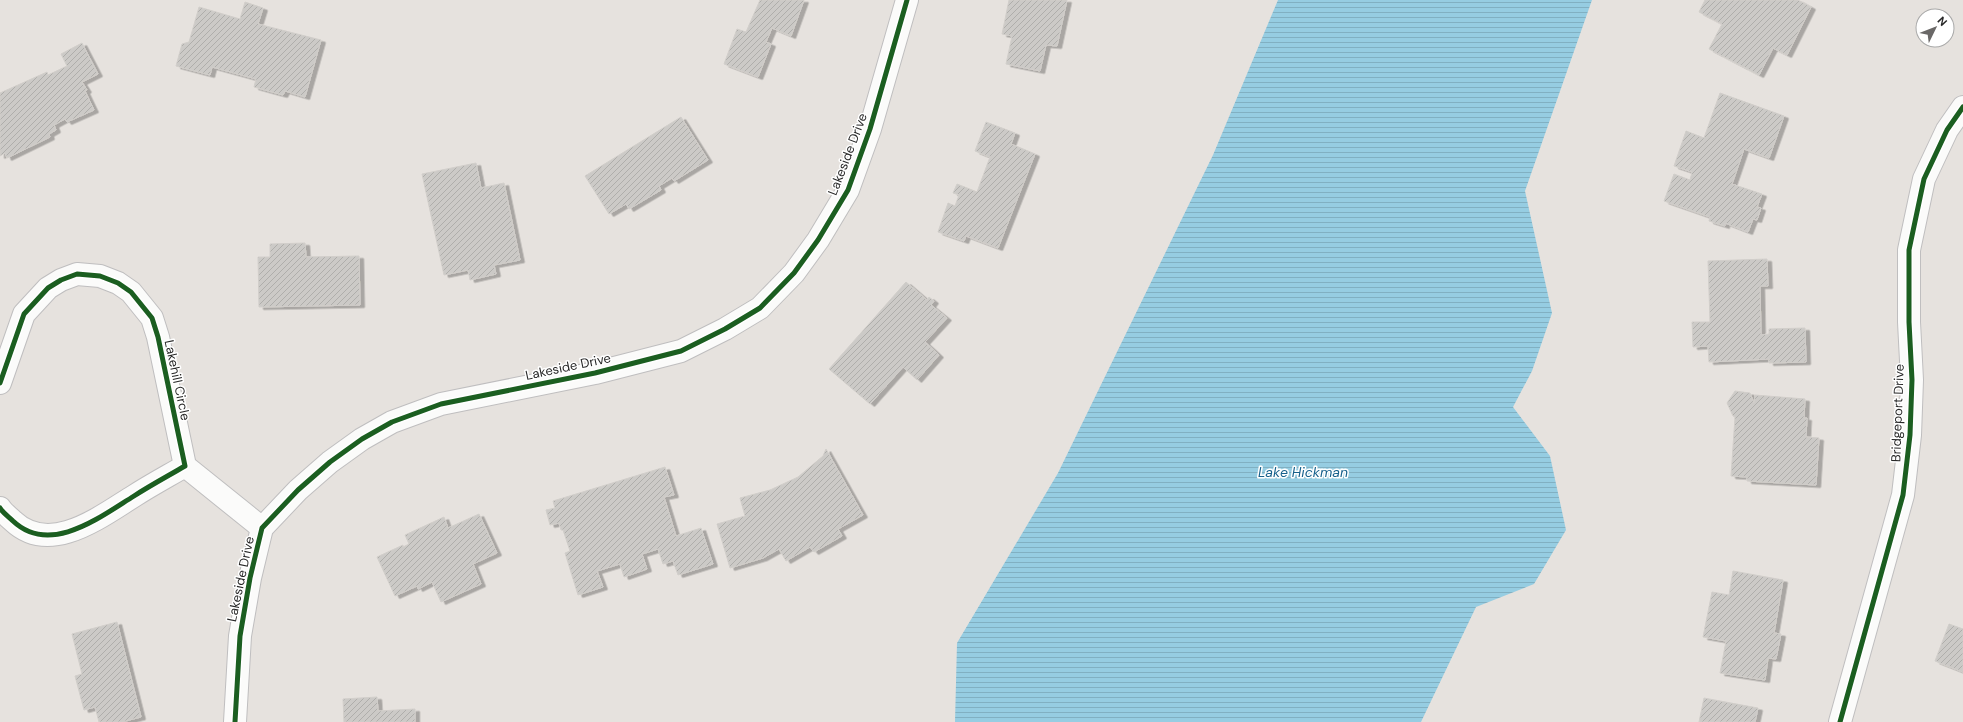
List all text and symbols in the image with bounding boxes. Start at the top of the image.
north arrow [1915,8,1955,48]
text: N [1934,13,1950,29]
street label: Lakeside Drive [824,111,871,198]
street label: Lakehill Circle [161,338,194,422]
street label: Lakeside Drive [524,349,612,384]
street label: Bridgeport Drive [1887,364,1908,462]
water label: Lake Hickman [1258,463,1348,481]
street label: Lakeside Drive [223,535,258,623]

